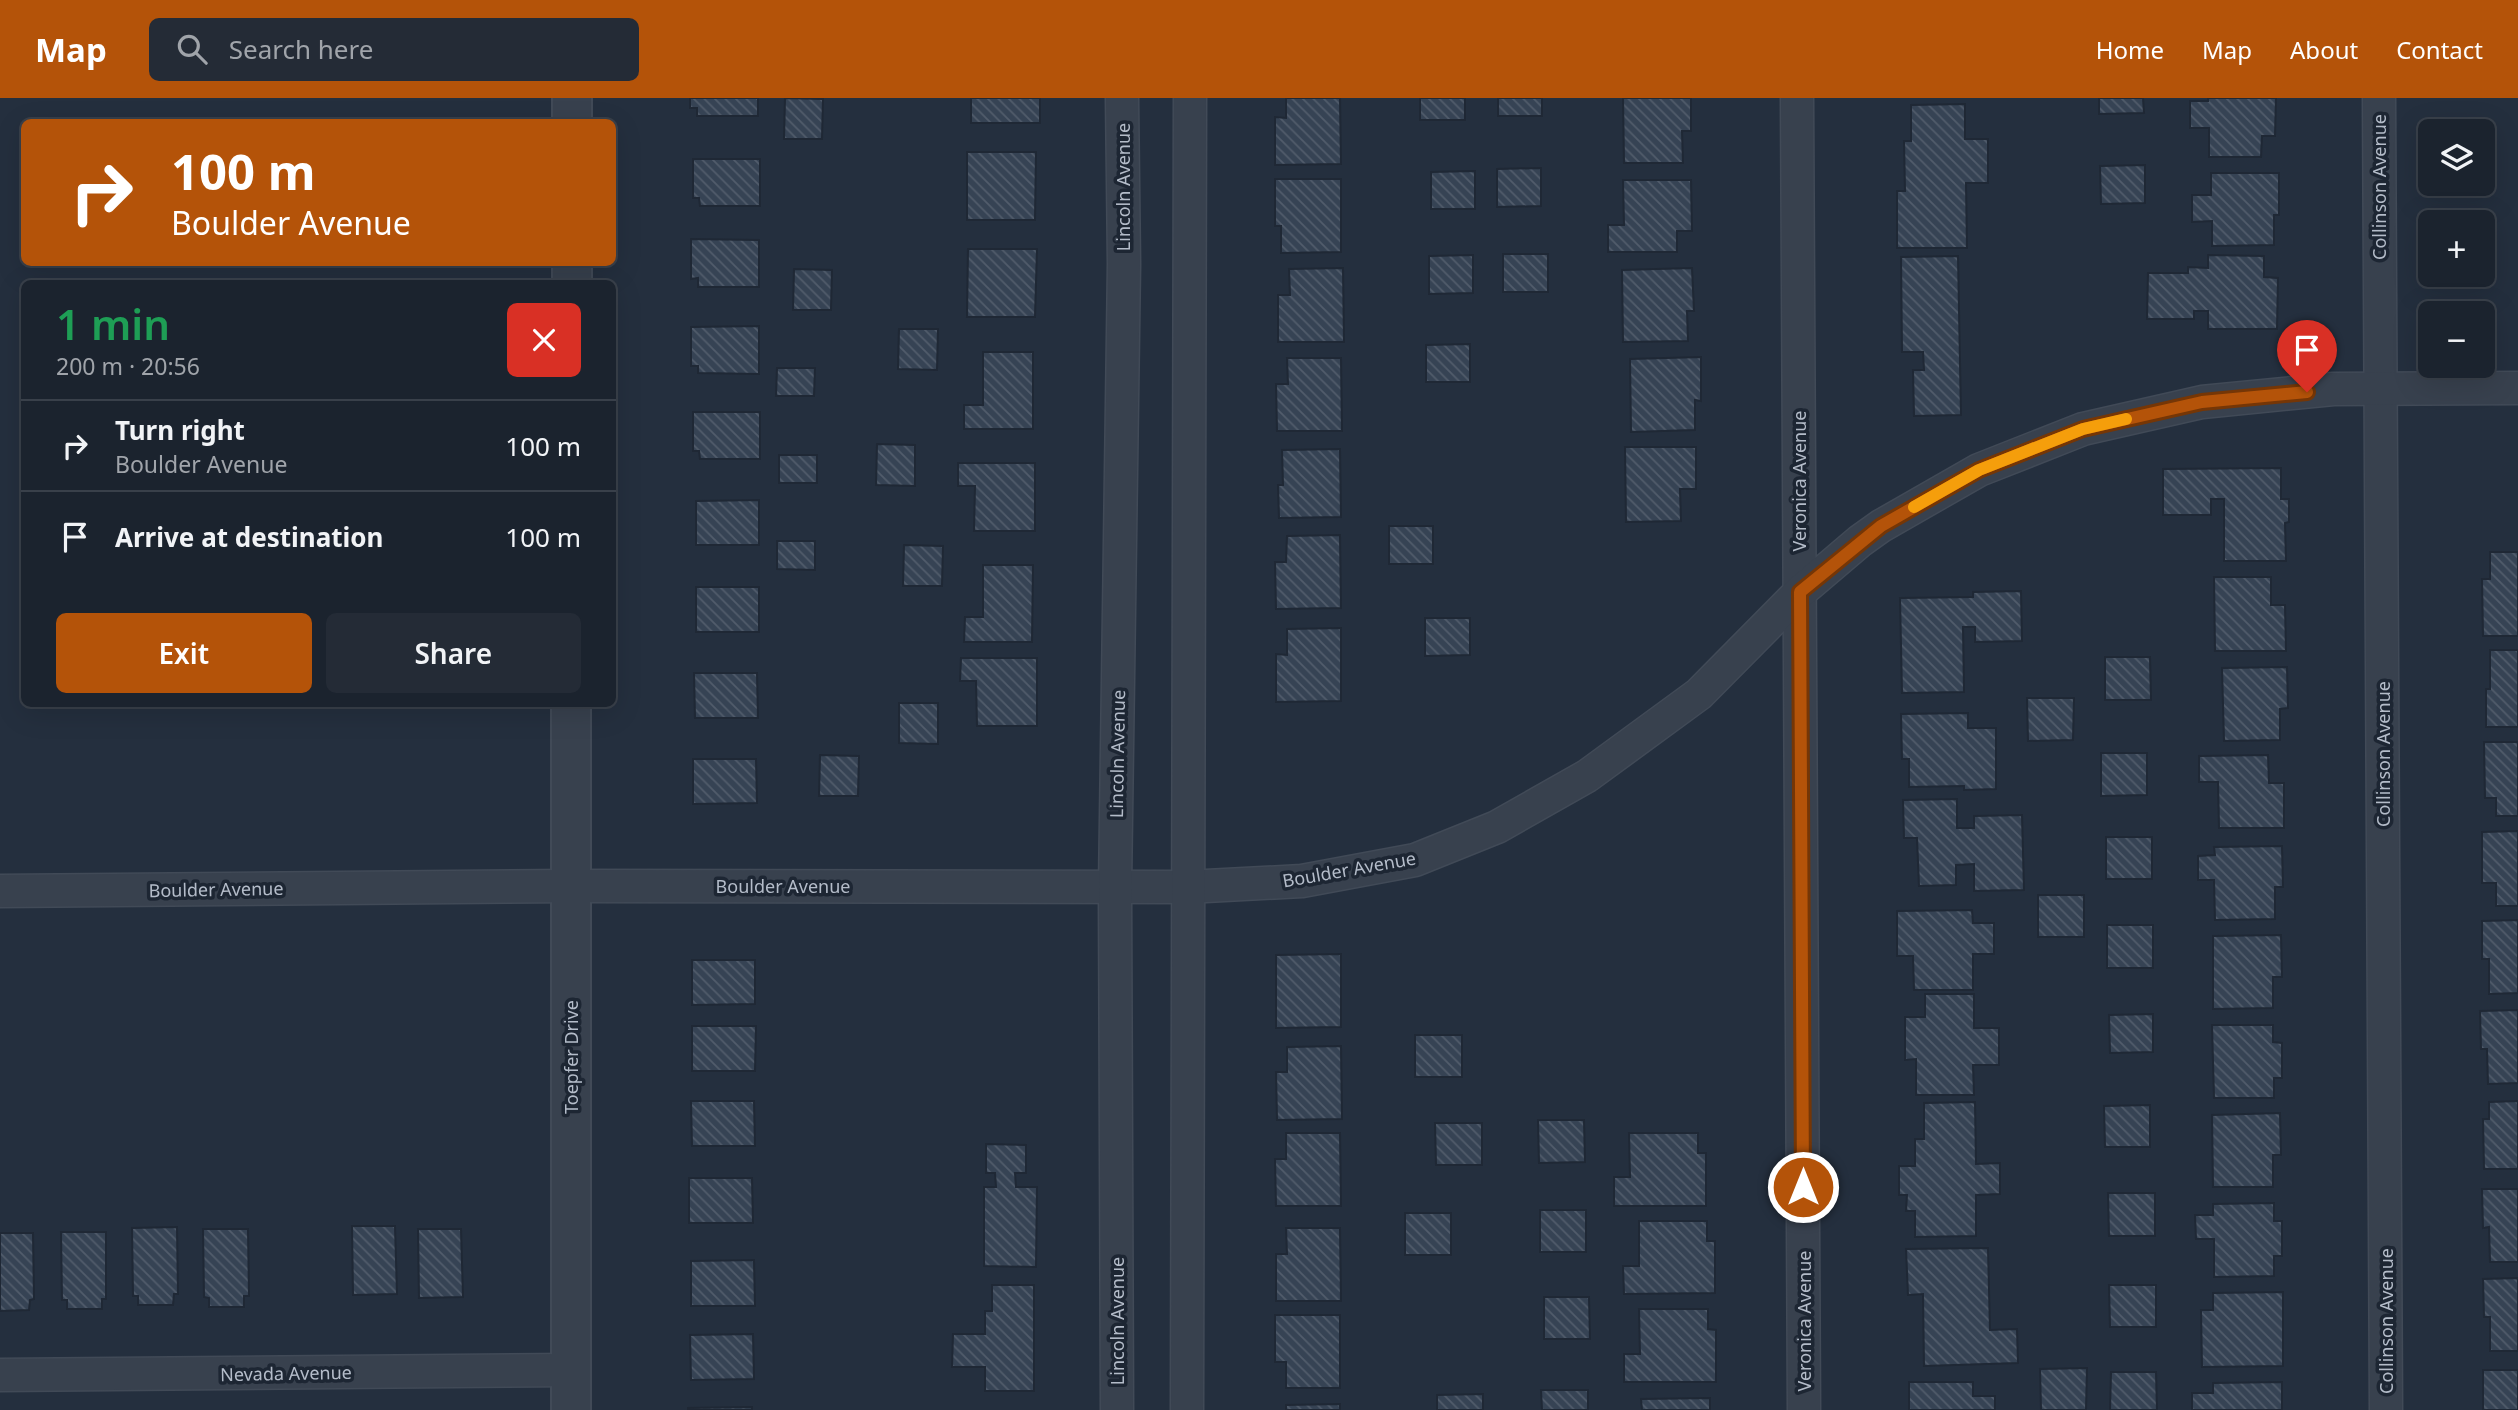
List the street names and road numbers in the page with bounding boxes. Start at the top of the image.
street label: Collinson Avenue [2367,114,2391,260]
street label: Lincoln Avenue [1111,123,1135,251]
street label: Veronica Avenue [1787,411,1811,551]
street label: Collinson Avenue [2371,681,2395,827]
street label: Lincoln Avenue [1104,690,1130,818]
street label: Boulder Avenue [1280,845,1418,893]
street label: Boulder Avenue [716,874,850,898]
street label: Boulder Avenue [148,876,284,902]
street label: Toepfer Drive [559,1000,583,1114]
street label: Collinson Avenue [2374,1248,2398,1394]
street label: Veronica Avenue [1792,1251,1816,1391]
street label: Lincoln Avenue [1105,1257,1129,1385]
street label: Nevada Avenue [220,1360,352,1386]

